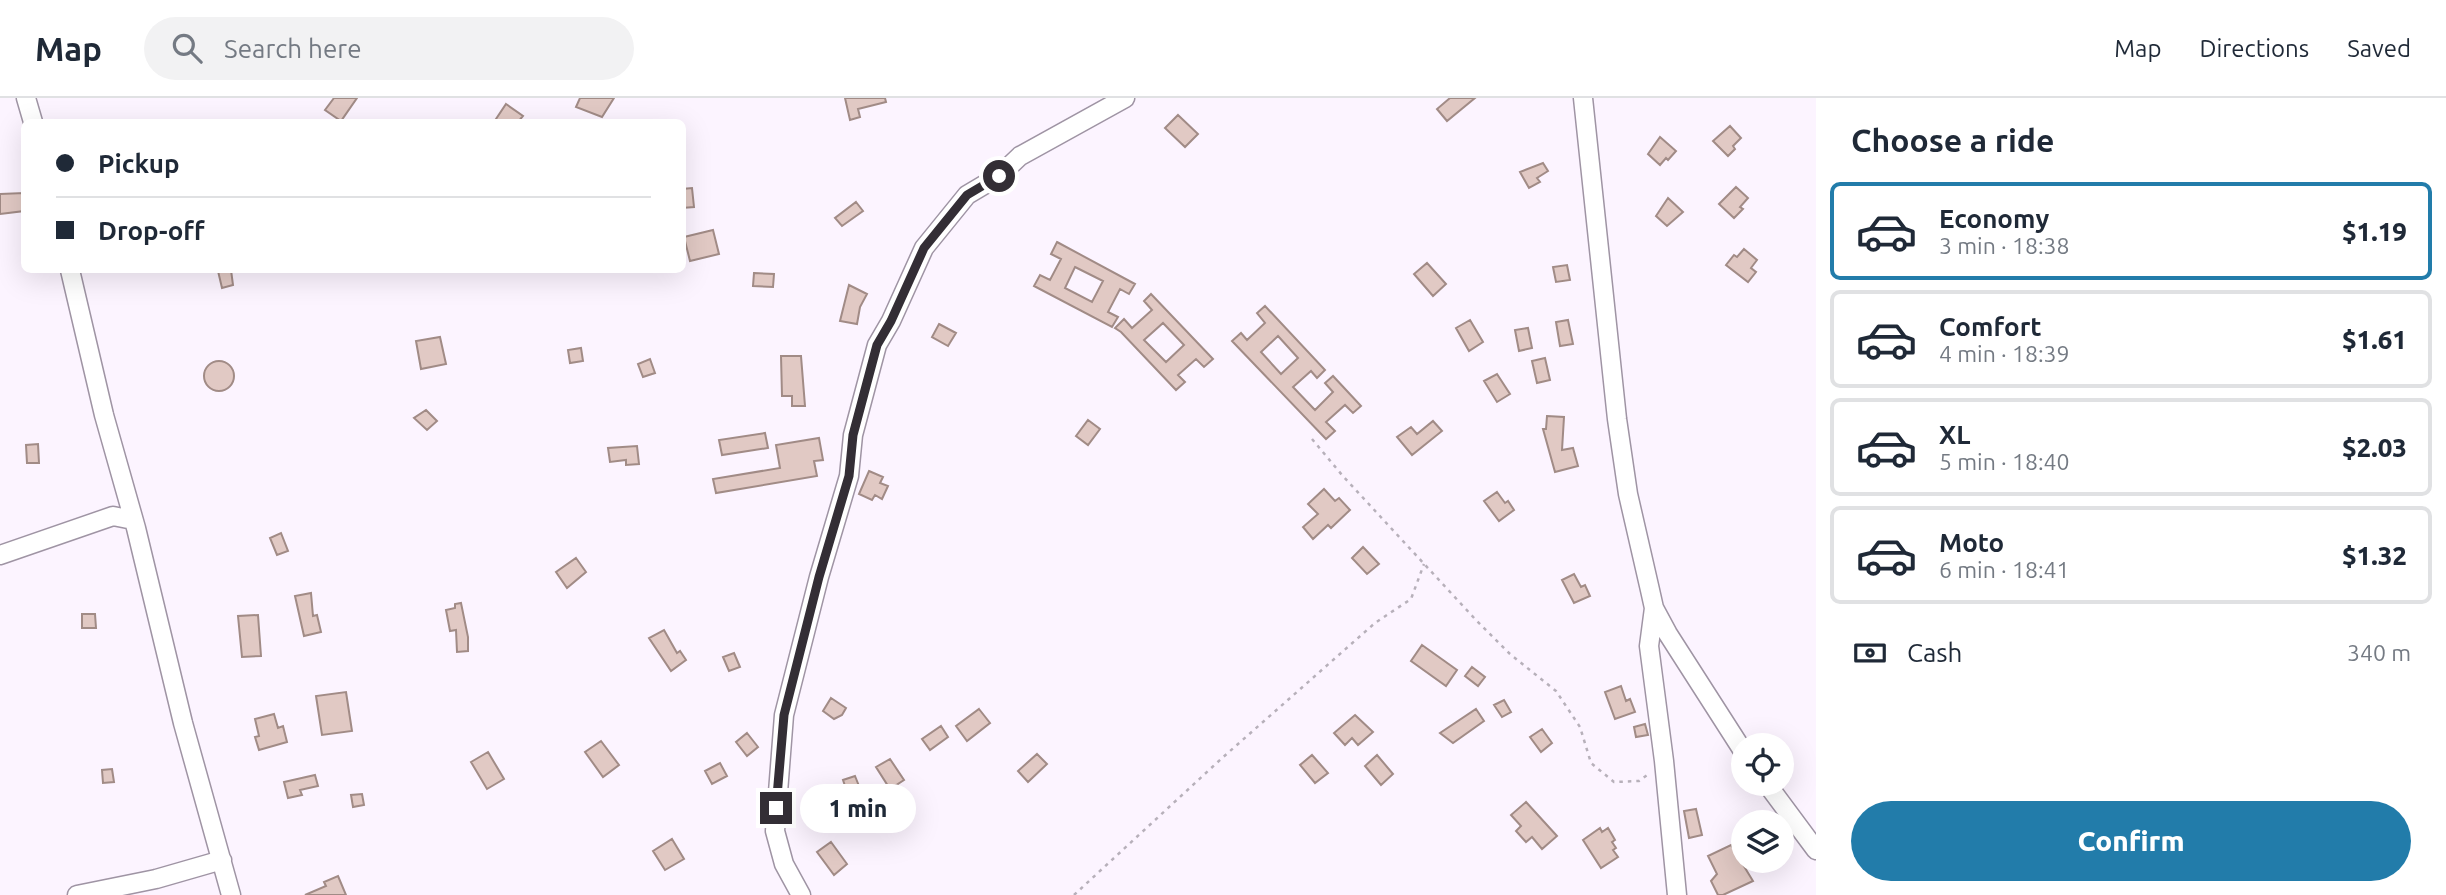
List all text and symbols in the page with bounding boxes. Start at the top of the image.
search box [144,17,634,80]
icon: search [168,29,206,67]
text: Map [35,30,102,67]
text: Search here [224,34,362,63]
text: Map [2114,35,2161,62]
text: Directions [2199,35,2309,62]
text: Saved [2347,35,2411,62]
text: Choose a ride [1851,122,2054,158]
text: Pickup [98,149,180,178]
route start [983,160,1015,192]
icon: car [1855,200,1918,263]
text: Economy [1939,204,2049,233]
text: Drop-off [98,216,205,245]
text: $1.19 [2342,217,2407,246]
text: 3 min · 18:38 [1939,233,2070,258]
icon: car [1855,308,1918,371]
text: Comfort [1939,312,2042,341]
text: $1.61 [2342,325,2407,354]
text: 4 min · 18:39 [1939,341,2070,366]
icon: car [1855,416,1918,479]
text: XL [1939,420,1970,449]
text: $2.03 [2342,433,2407,462]
text: 5 min · 18:40 [1939,449,2070,474]
icon: car [1855,524,1918,587]
text: Moto [1939,528,2004,557]
text: $1.32 [2342,541,2407,570]
text: 6 min · 18:41 [1939,557,2070,582]
icon: cash [1851,634,1889,672]
text: Cash [1907,638,1962,667]
text: 340 m [2347,640,2411,665]
map controls [1731,733,1794,873]
button: locate [1731,733,1794,796]
callout: 1 min [800,784,916,832]
route end [760,792,792,824]
text: 1 min [829,796,887,821]
button: Confirm [1851,801,2411,881]
button: layers [1731,810,1794,873]

